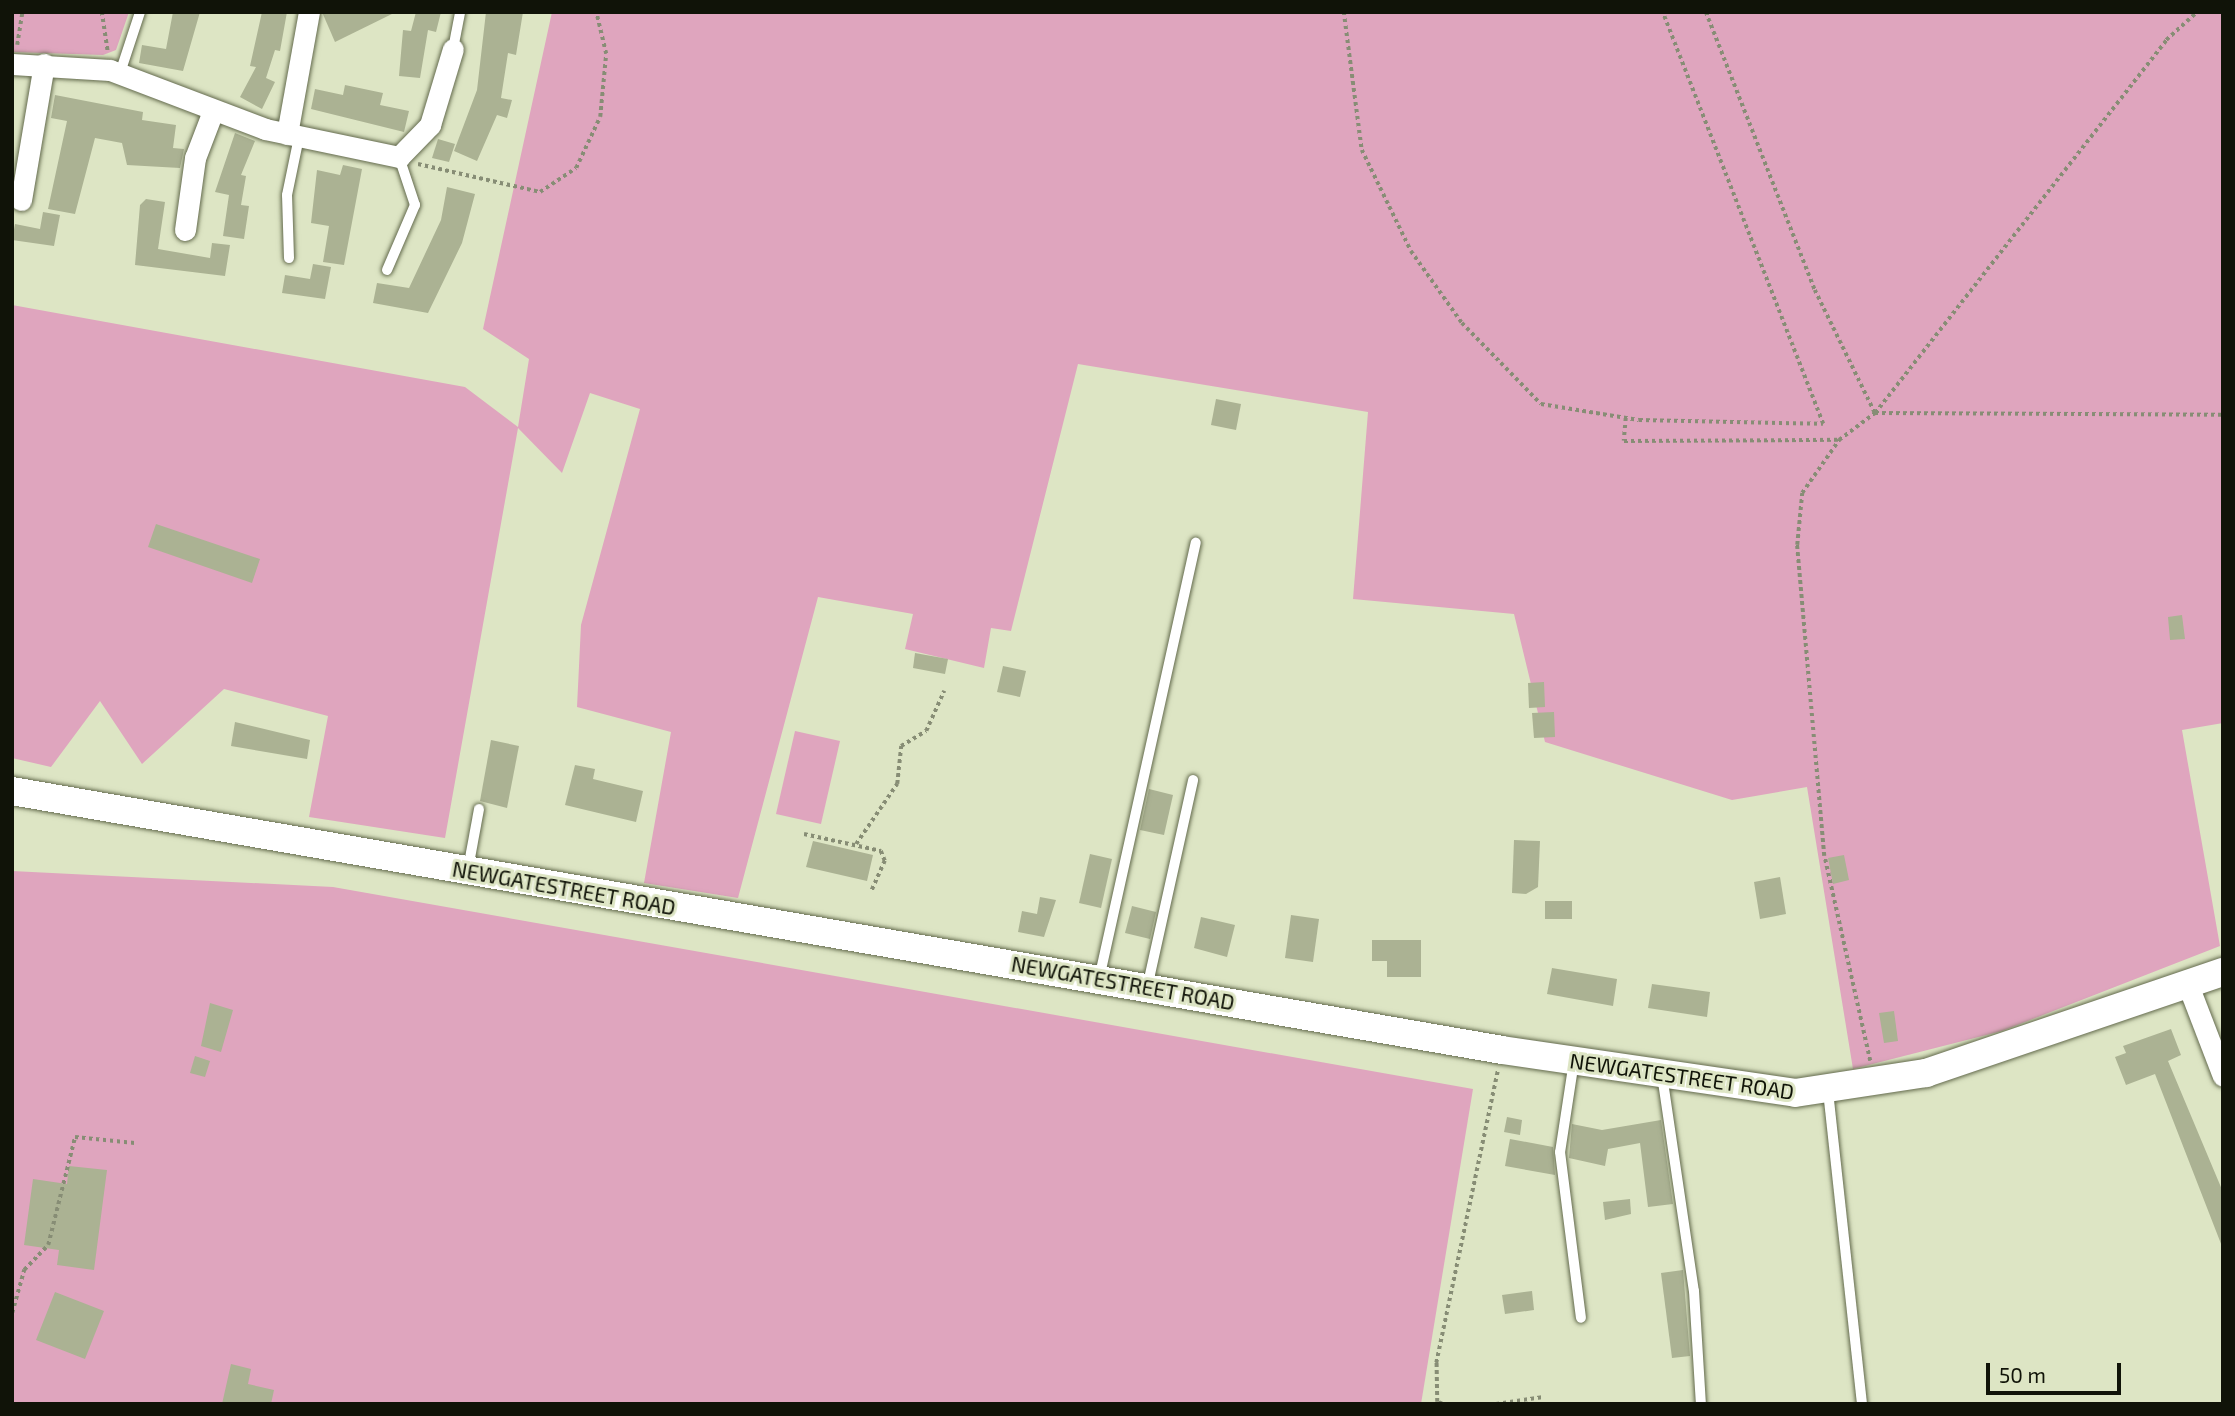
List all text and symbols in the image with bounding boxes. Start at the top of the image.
street label: NEWGATESTREET ROAD [450,856,678,920]
street label: NEWGATESTREET ROAD [1009,951,1237,1015]
street label: NEWGATESTREET ROAD [1568,1048,1796,1104]
scale bar [1990,1350,2125,1394]
text: 50 m [1999,1362,2046,1387]

